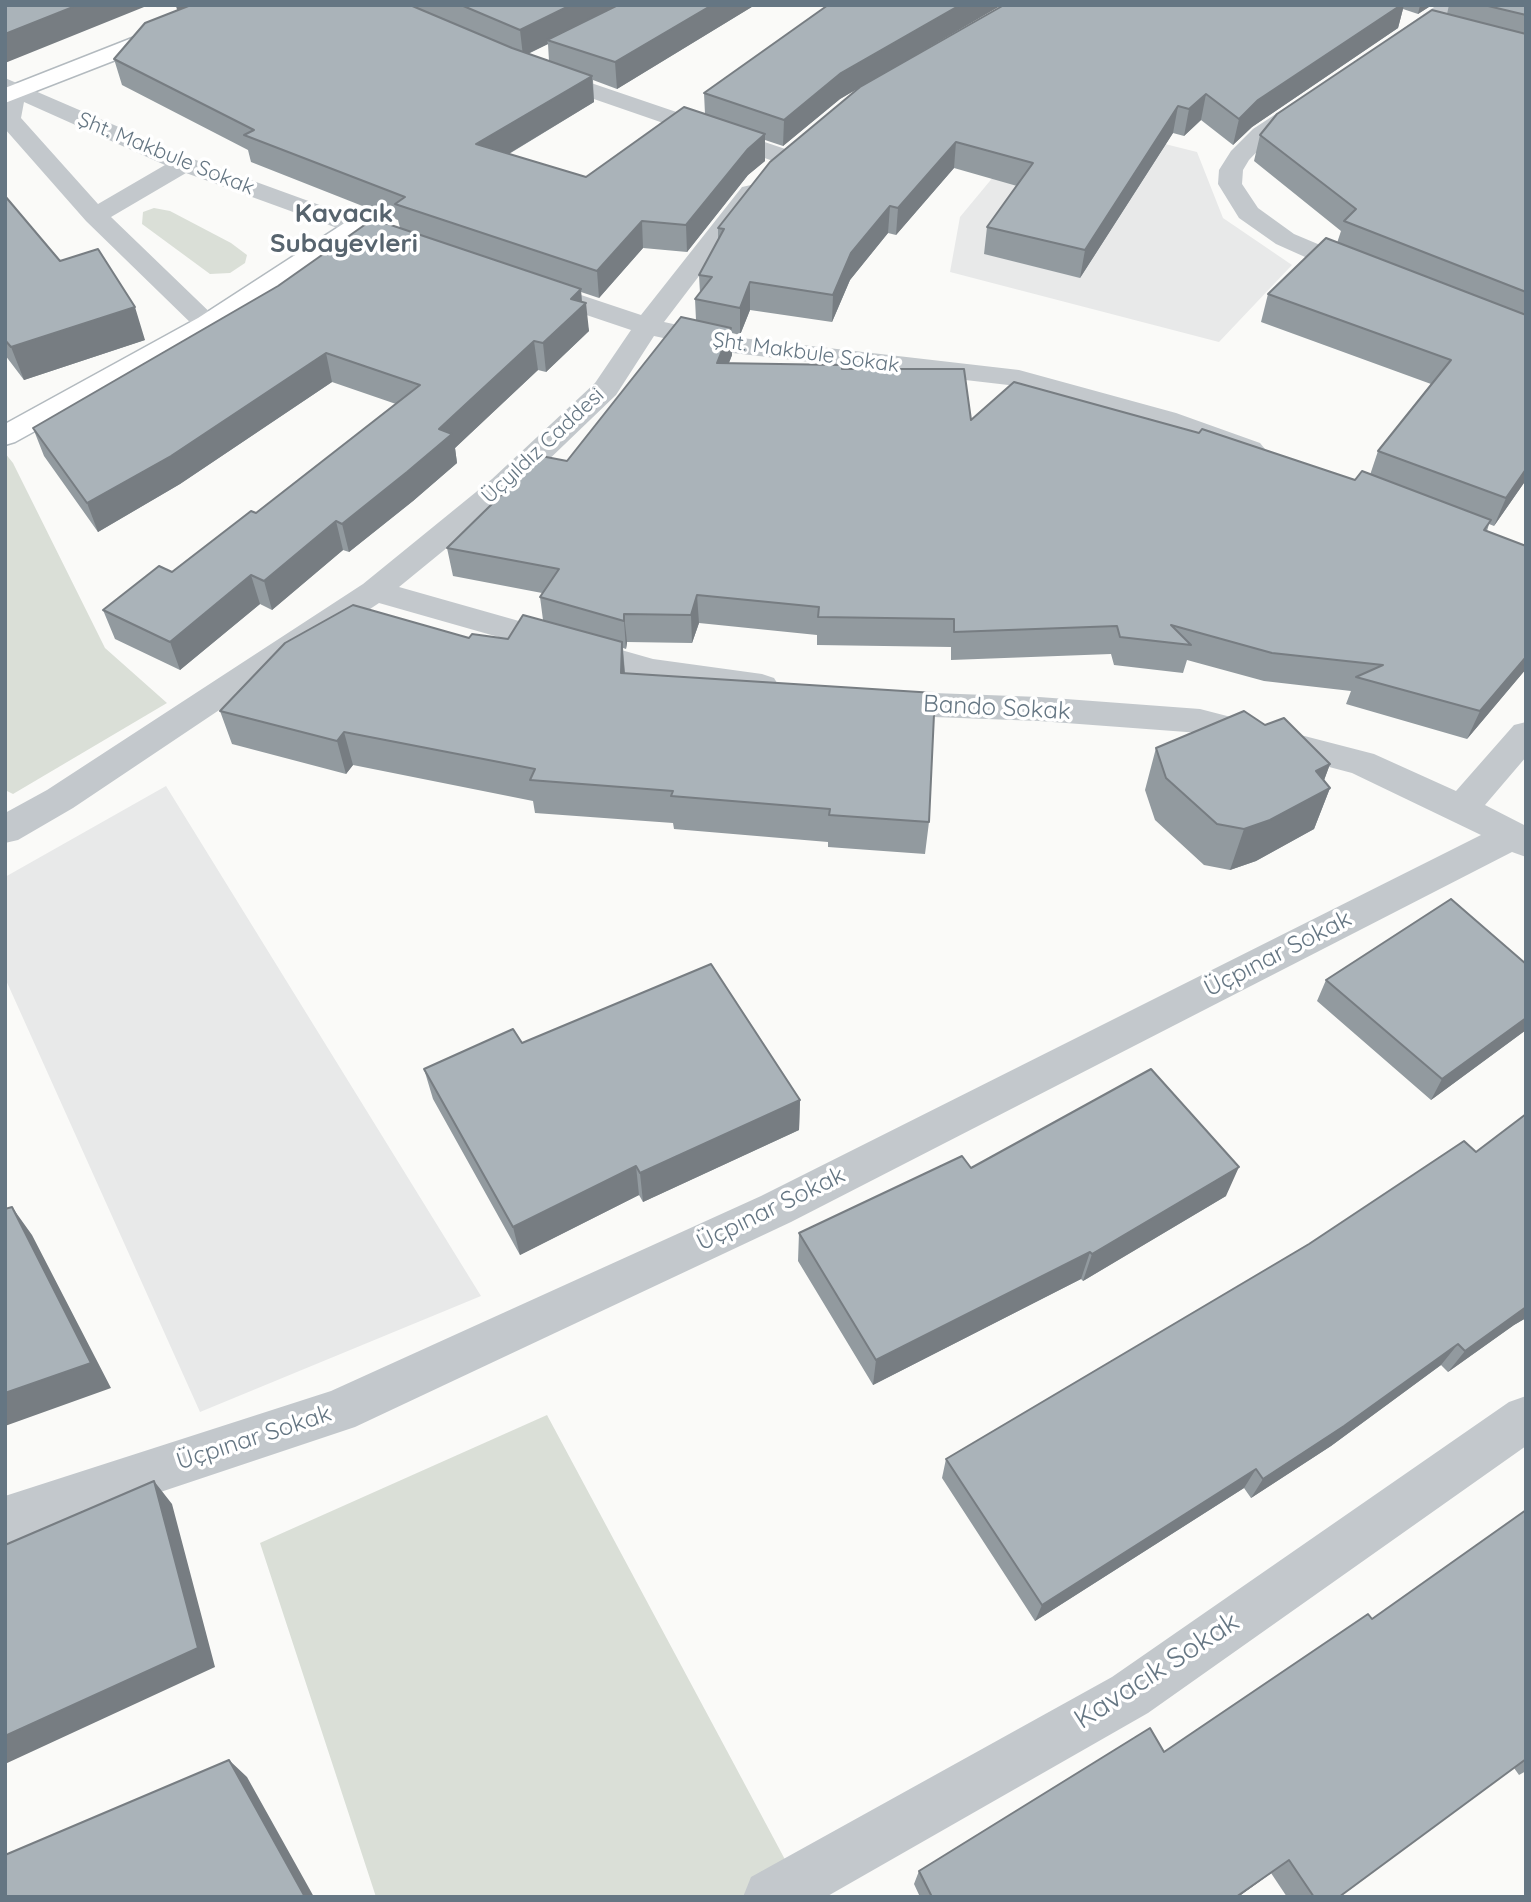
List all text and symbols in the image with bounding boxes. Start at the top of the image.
street label: Şht. Makbule Sokak [74,107,258,201]
district label: Kavacık Subayevleri [270,198,418,260]
street label: Şht. Makbule Sokak [711,327,901,379]
street label: Üçyıldız Caddesi [477,383,609,509]
street label: Bando Sokak [922,690,1072,726]
street label: Üçpınar Sokak [1199,904,1357,1004]
street label: Üçpınar Sokak [692,1161,850,1257]
street label: Üçpınar Sokak [173,1399,335,1477]
street label: Kavacık Sokak [1068,1605,1246,1737]

